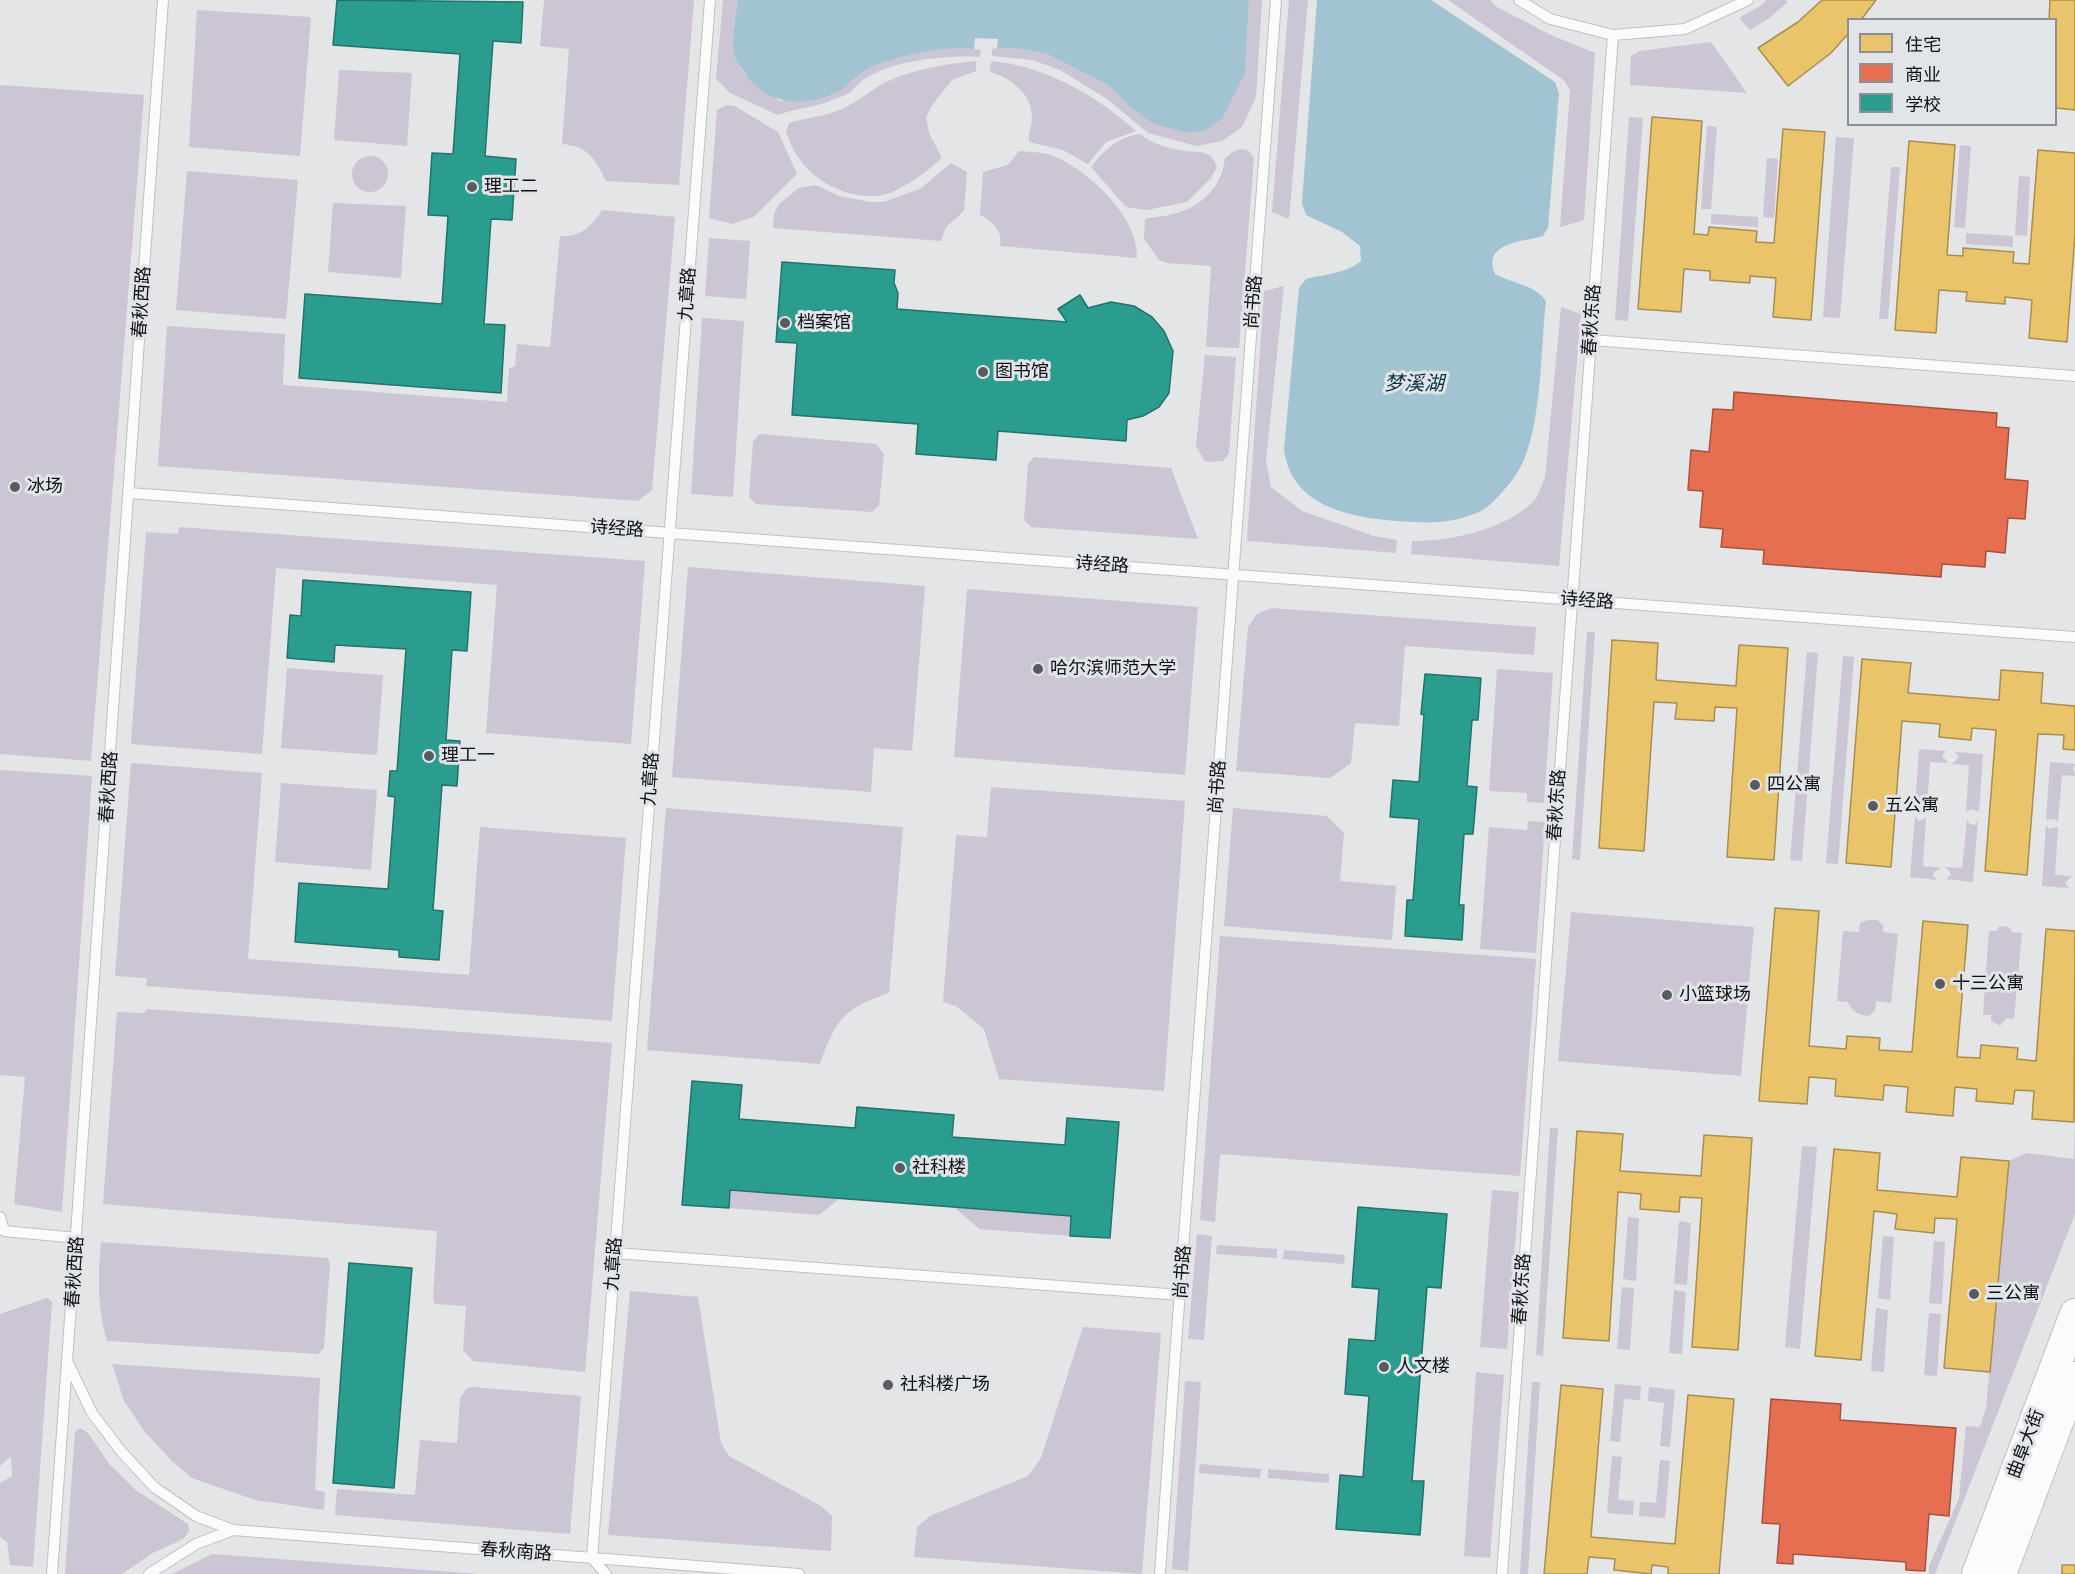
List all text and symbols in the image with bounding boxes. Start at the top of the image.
legend [1847,18,2057,126]
text: 住宅 [1905,33,1941,56]
text: 商业 [1905,63,1941,86]
text: 学校 [1905,93,1941,116]
place label: 理工二 [484,176,538,198]
marker: 理工二 [465,180,479,194]
street label: 春秋西路 [129,265,155,339]
street label: 九章路 [675,266,701,322]
street label: 尚书路 [1241,274,1267,330]
street label: 春秋东路 [1579,283,1605,357]
place label: 档案馆 [797,312,851,334]
marker: 档案馆 [778,316,792,330]
place label: 图书馆 [995,361,1049,383]
marker: 图书馆 [976,365,990,379]
water label: 梦溪湖 [1384,372,1444,396]
place label: 冰场 [27,476,63,498]
marker: 冰场 [8,480,22,494]
street label: 诗经路 [589,516,645,542]
street label: 诗经路 [1074,552,1130,578]
street label: 诗经路 [1559,588,1615,614]
place label: 哈尔滨师范大学 [1050,658,1176,680]
marker: 哈尔滨师范大学 [1031,662,1045,676]
place label: 理工一 [441,745,495,767]
marker: 理工一 [422,749,436,763]
street label: 春秋西路 [96,750,122,824]
street label: 九章路 [638,751,664,807]
street label: 尚书路 [1205,759,1231,815]
street label: 春秋东路 [1544,768,1570,842]
place label: 四公寓 [1767,774,1821,796]
marker: 四公寓 [1748,778,1762,792]
place label: 五公寓 [1885,795,1939,817]
marker: 五公寓 [1866,799,1880,813]
place label: 十三公寓 [1952,973,2024,995]
marker: 十三公寓 [1933,977,1947,991]
place label: 小篮球场 [1679,984,1751,1006]
marker: 小篮球场 [1660,988,1674,1002]
place label: 社科楼 [912,1157,966,1179]
marker: 社科楼 [893,1161,907,1175]
street label: 春秋西路 [62,1235,88,1309]
street label: 九章路 [601,1236,627,1292]
street label: 尚书路 [1170,1244,1196,1300]
street label: 春秋东路 [1509,1252,1535,1326]
place label: 三公寓 [1986,1283,2040,1305]
marker: 三公寓 [1967,1287,1981,1301]
place label: 人文楼 [1396,1356,1450,1378]
marker: 人文楼 [1377,1360,1391,1374]
place label: 社科楼广场 [900,1374,990,1396]
marker: 社科楼广场 [881,1378,895,1392]
street label: 曲阜大街 [2003,1407,2049,1481]
street label: 春秋南路 [479,1539,553,1565]

